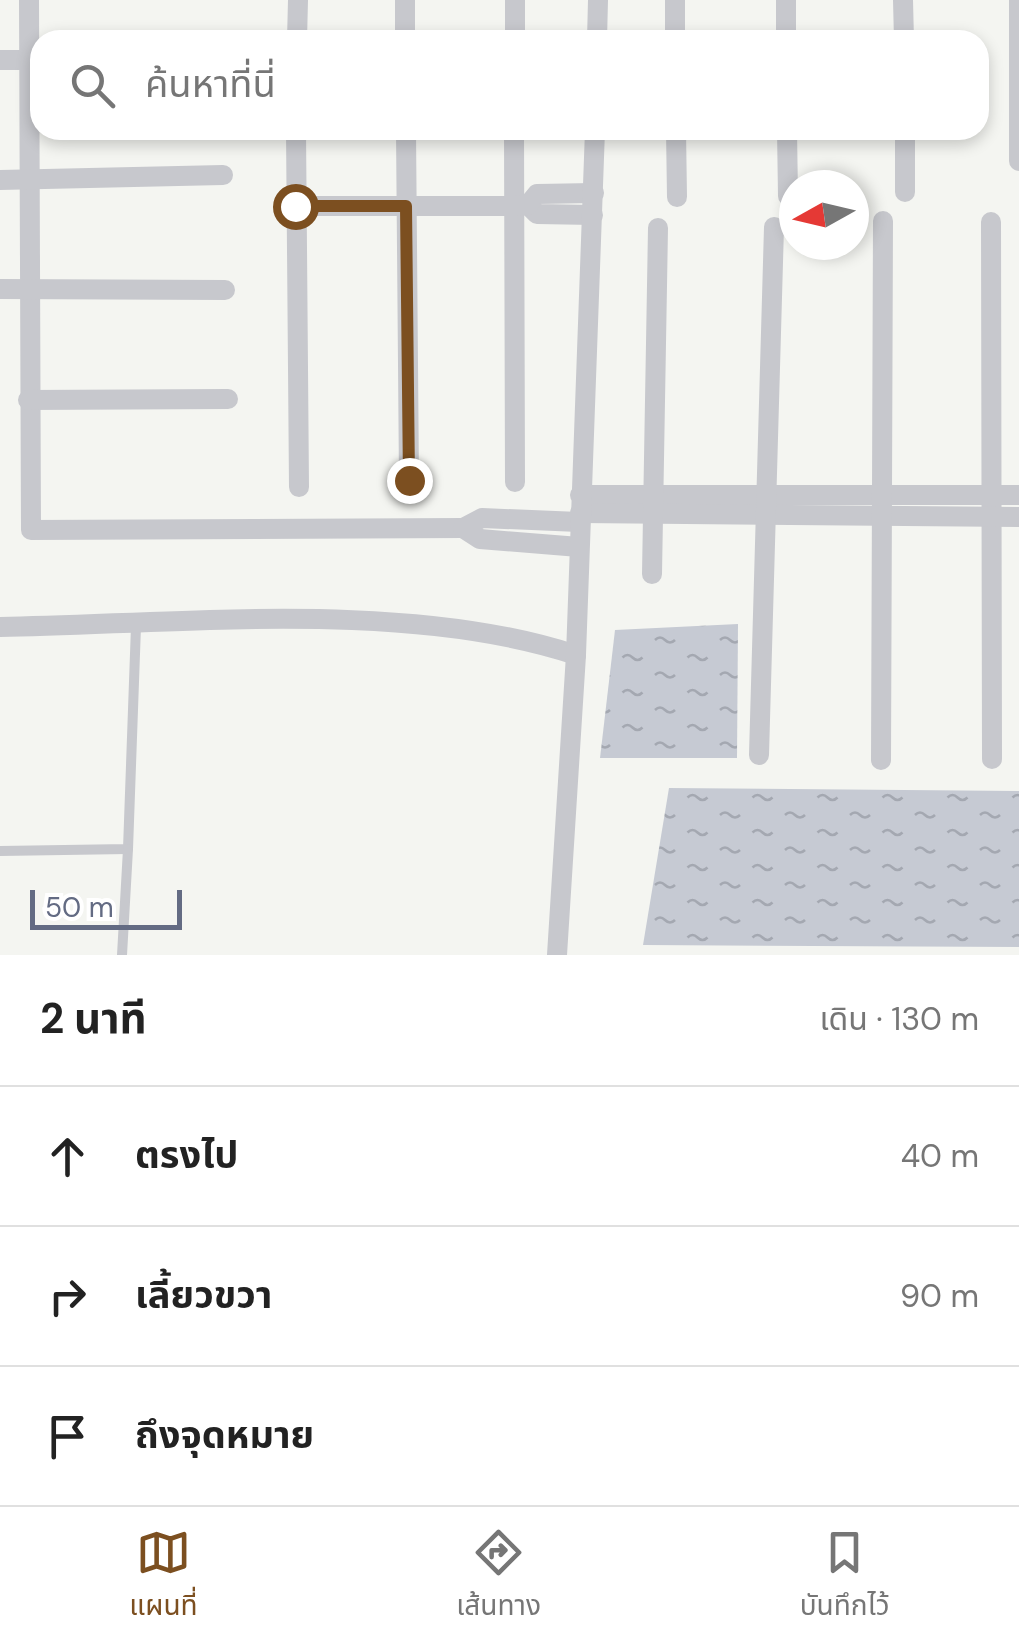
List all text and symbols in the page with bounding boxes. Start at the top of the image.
search box [30,30,989,140]
icon: search [65,58,120,113]
text: ค้นหาที่นี่ [145,59,276,109]
north arrow [779,170,869,260]
route start [273,184,319,230]
route end [387,458,433,504]
scale bar [30,885,182,930]
text: 50 m [45,889,114,926]
text: 2 นาที [40,991,147,1046]
text: เดิน · 130 m [819,998,979,1040]
icon: ahead [40,1129,95,1184]
text: ตรงไป [135,1130,238,1180]
text: 40 m [901,1135,979,1177]
icon: right [40,1269,95,1324]
text: เลี้ยวขวา [135,1270,272,1320]
text: 90 m [900,1275,979,1317]
icon: arrive [40,1409,95,1464]
text: ถึงจุดหมาย [135,1410,314,1460]
tab: แผนที่ [129,1525,198,1628]
tab: เส้นทาง [456,1525,541,1628]
tab: บันทึกไว้ [800,1525,890,1628]

